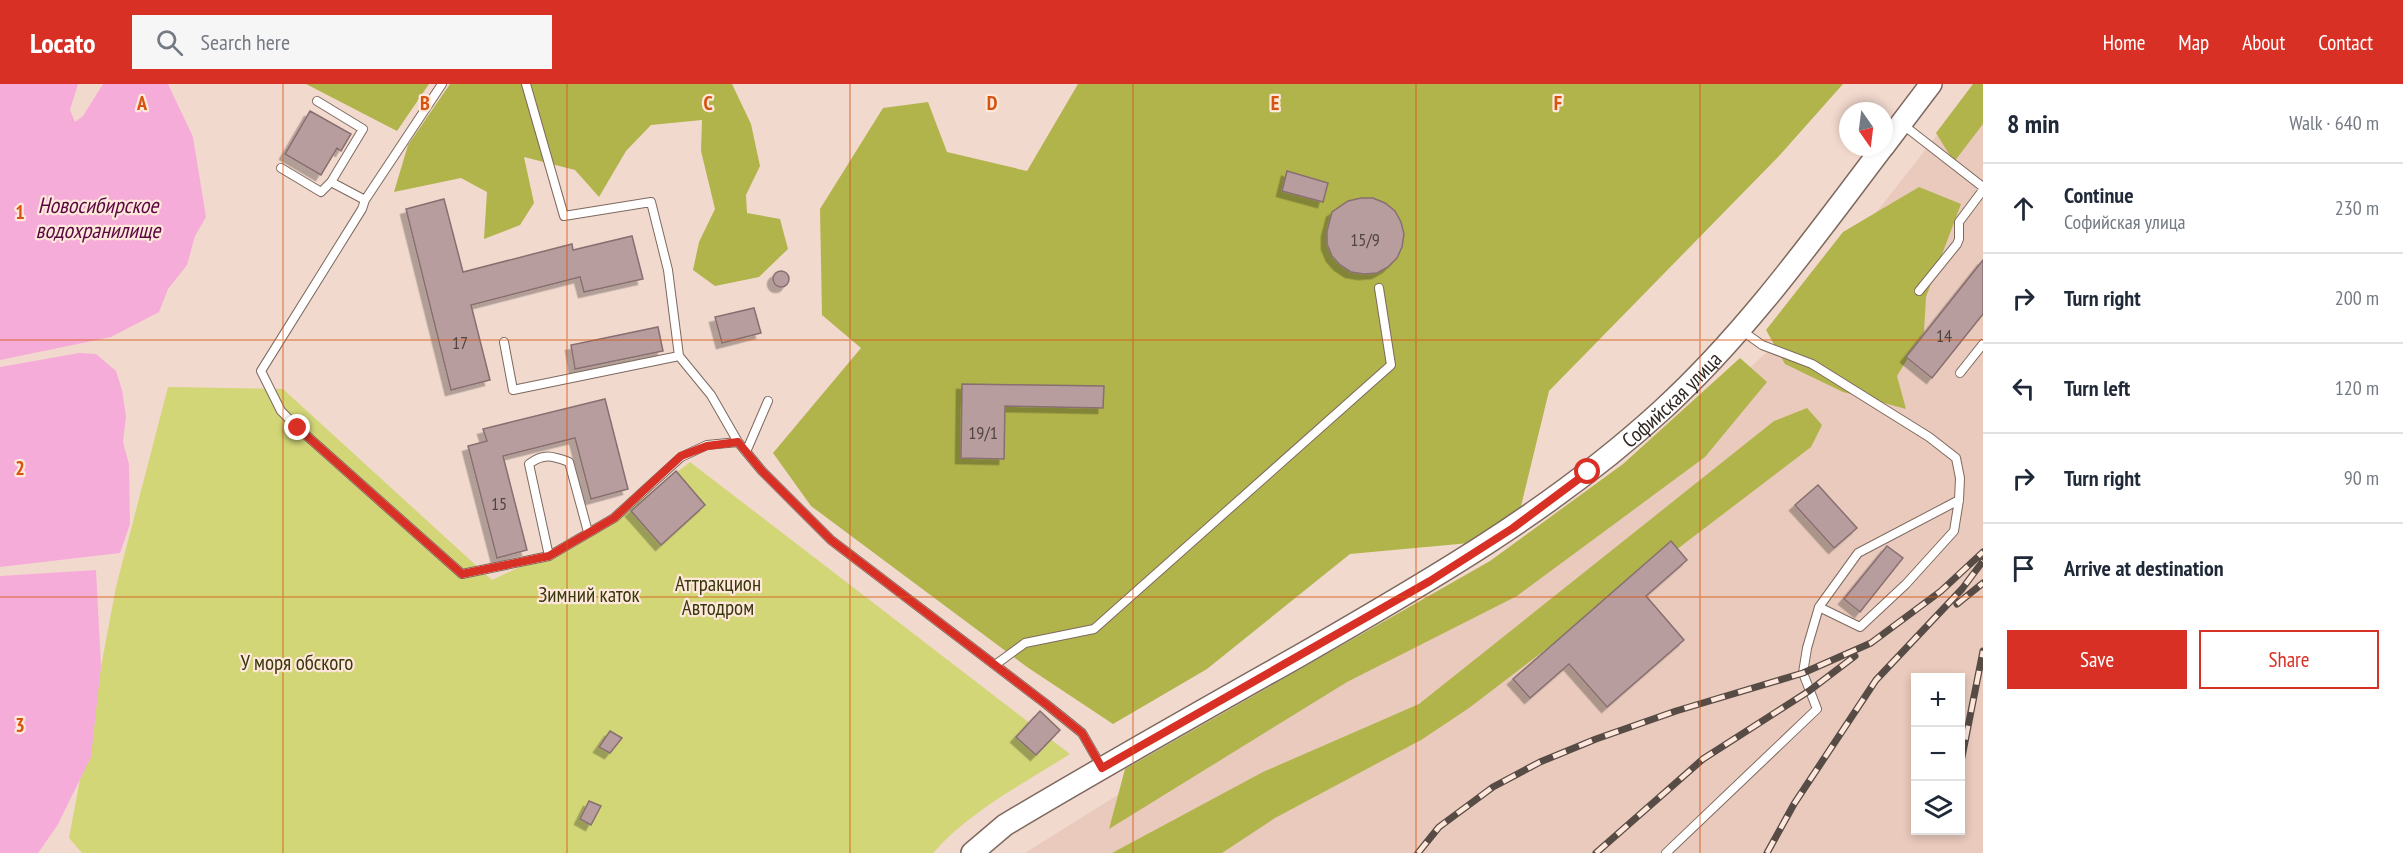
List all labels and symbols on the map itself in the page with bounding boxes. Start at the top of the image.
text: A [136,90,148,116]
text: B [420,90,430,116]
text: C [703,90,713,116]
text: D [987,90,998,116]
text: E [1271,90,1279,116]
text: F [1554,90,1562,116]
north arrow [1839,102,1893,156]
water label: Новосибирское водохранилище [36,191,162,244]
text: 1 [15,199,25,225]
house number: 15/9 [1350,228,1380,251]
house number: 14 [1936,324,1952,347]
house number: 17 [452,331,468,354]
street label: Софийская улица [1616,346,1727,453]
route end [284,414,310,440]
house number: 19/1 [968,421,998,444]
text: 2 [15,455,25,481]
route start [1574,458,1600,484]
house number: 15 [491,492,507,515]
park label: Аттракцион Автодром [675,570,761,621]
park label: Зимний каток [538,581,640,608]
park label: У моря обского [241,649,353,676]
text: 3 [15,712,25,738]

